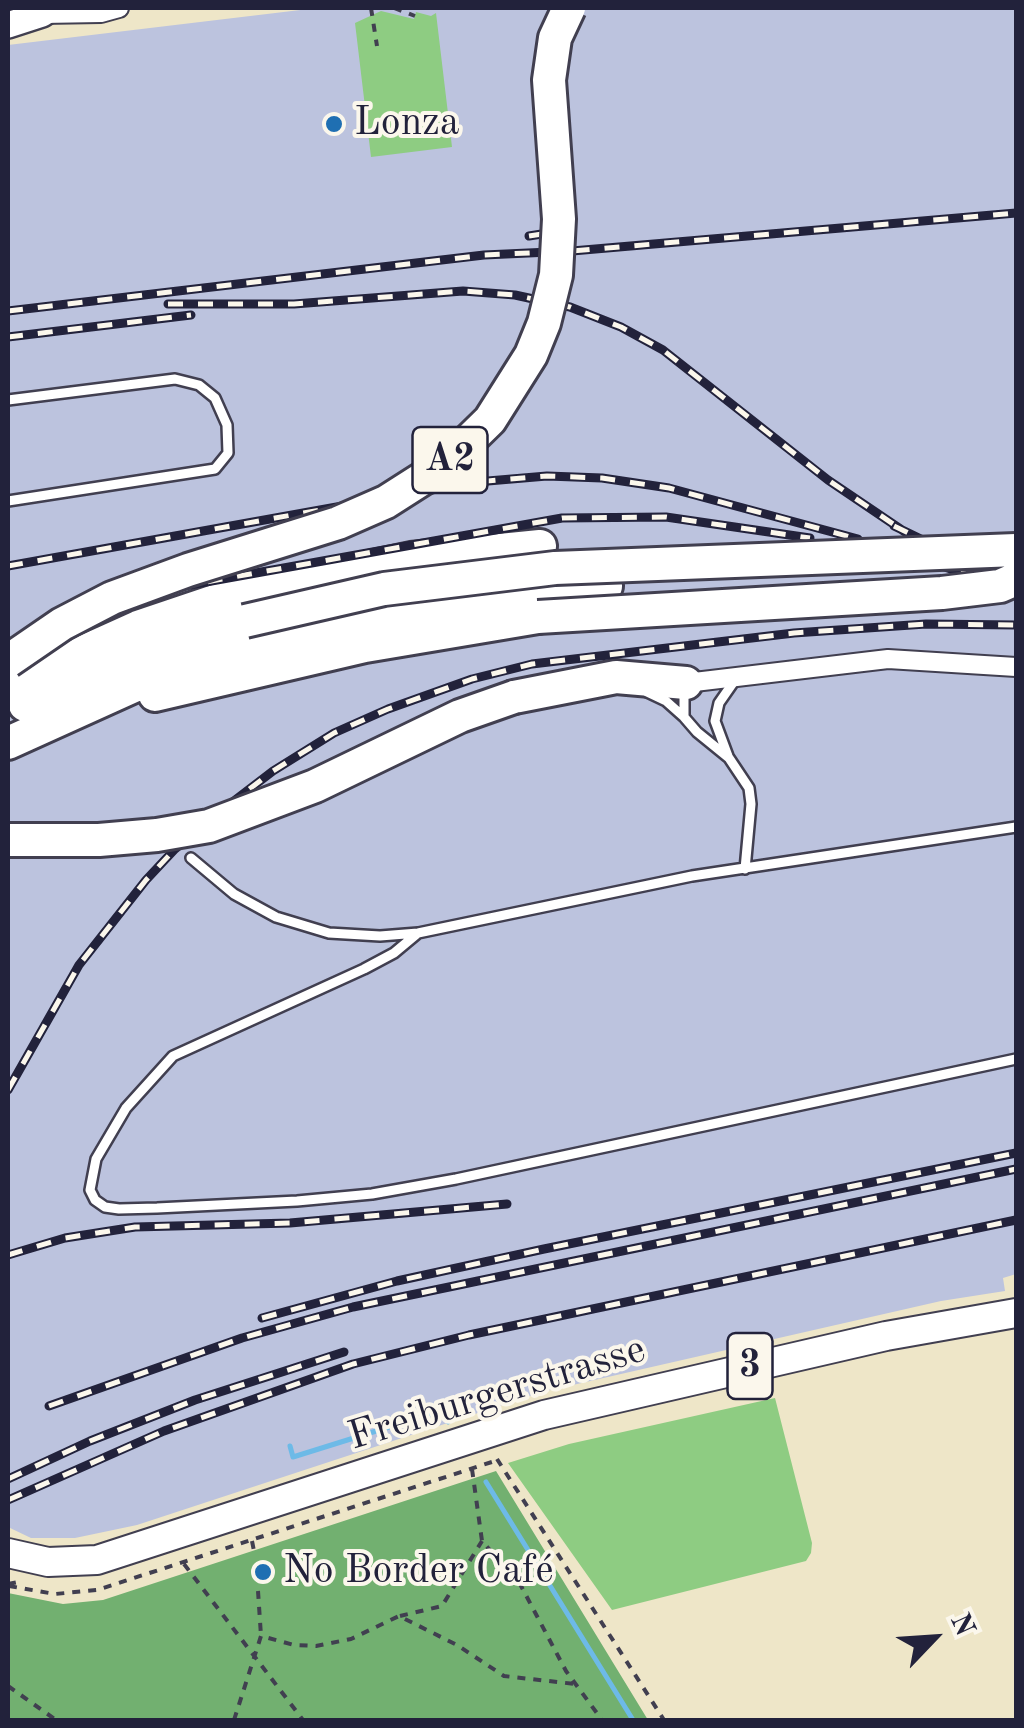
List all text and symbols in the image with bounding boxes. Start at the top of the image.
place label: Lonza [354,100,460,148]
marker: Lonza [323,113,345,135]
road number: A2 [412,427,488,493]
street label: Freiburgerstrasse [343,1326,651,1462]
road number: 3 [728,1333,772,1399]
place label: No Border Café [283,1548,554,1596]
marker: No Border Café [252,1561,274,1583]
north arrow [884,1588,984,1688]
text: N [944,1610,978,1641]

